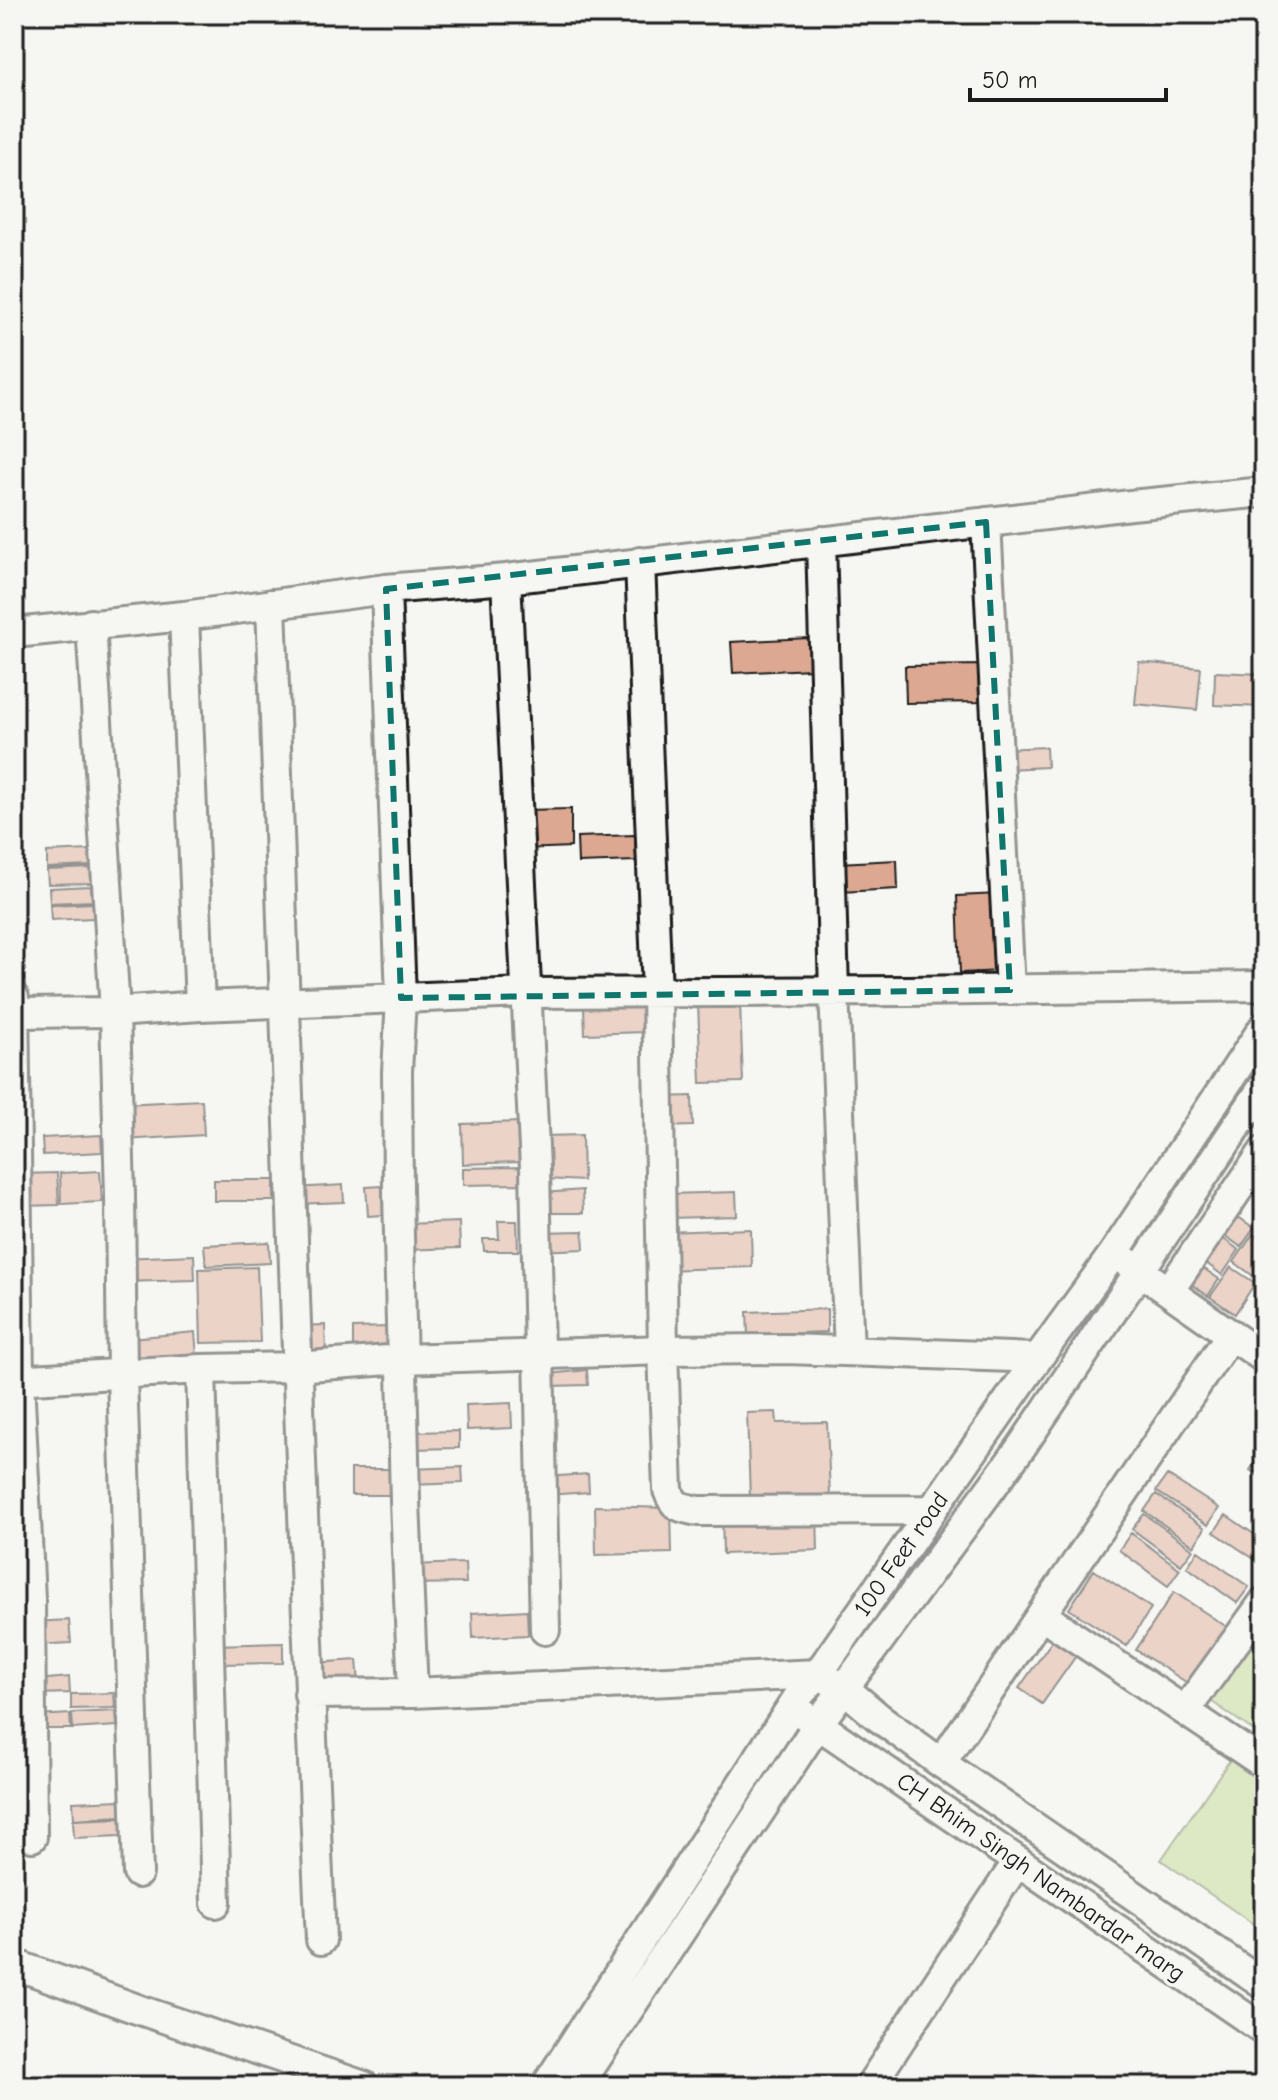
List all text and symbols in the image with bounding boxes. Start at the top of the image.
scale bar [970,52,1166,102]
text: 50 m [982,66,1038,94]
street label: 100 Feet road [848,1487,954,1621]
street label: CH Bhim Singh Nambardar marg [892,1767,1190,1987]

